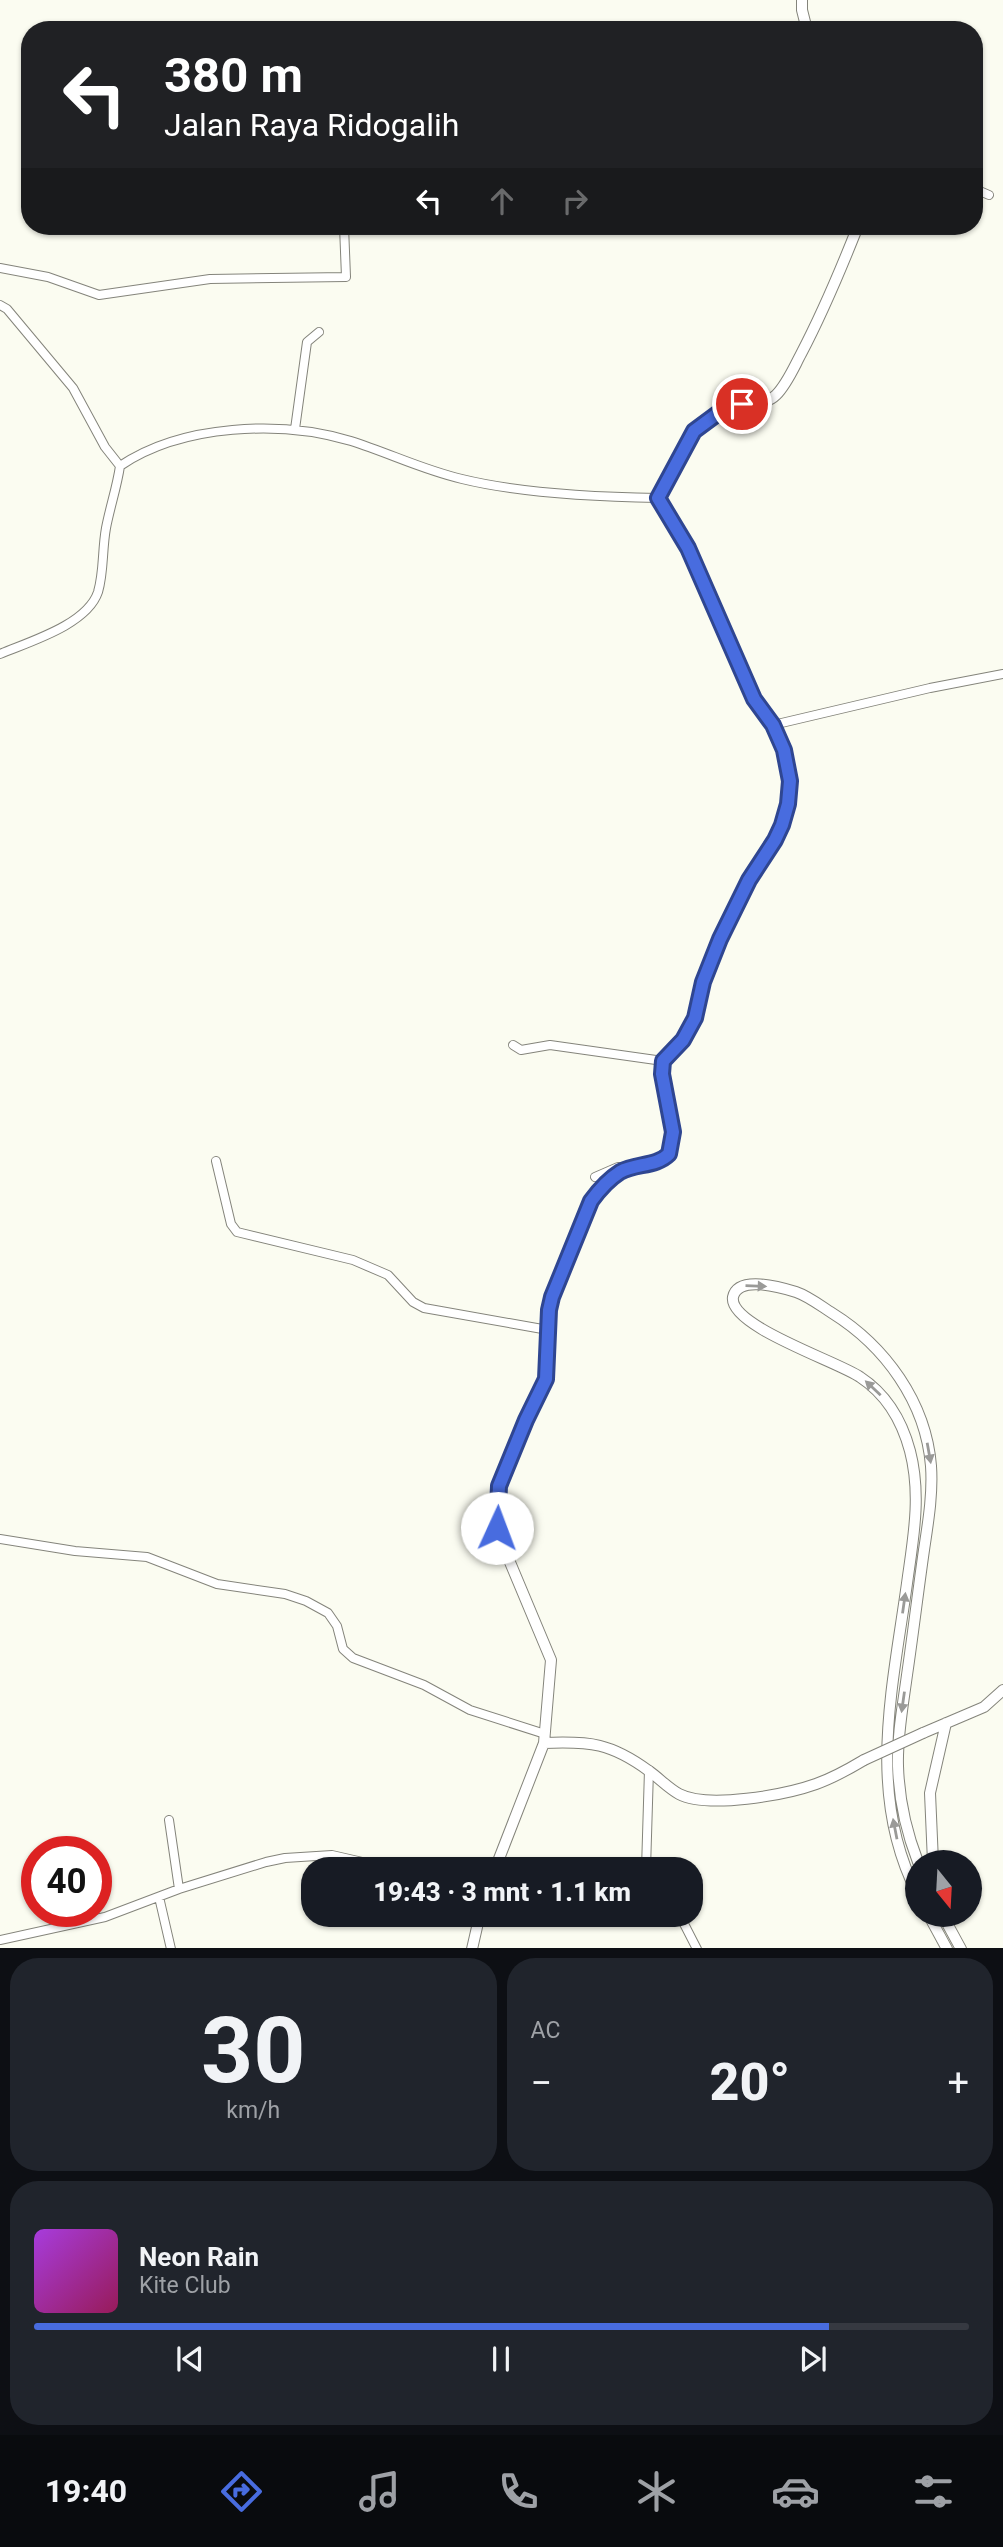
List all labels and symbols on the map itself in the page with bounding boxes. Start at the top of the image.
pin [712,374,772,434]
one-way arrow [745,1280,767,1291]
one-way arrow [865,1381,882,1397]
one-way arrow [923,1442,934,1464]
position arrow [460,1491,534,1565]
one-way arrow [899,1592,910,1614]
one-way arrow [897,1692,908,1714]
one-way arrow [889,1818,900,1840]
speed limit sign: 40 [21,1836,112,1927]
north arrow [905,1850,982,1927]

